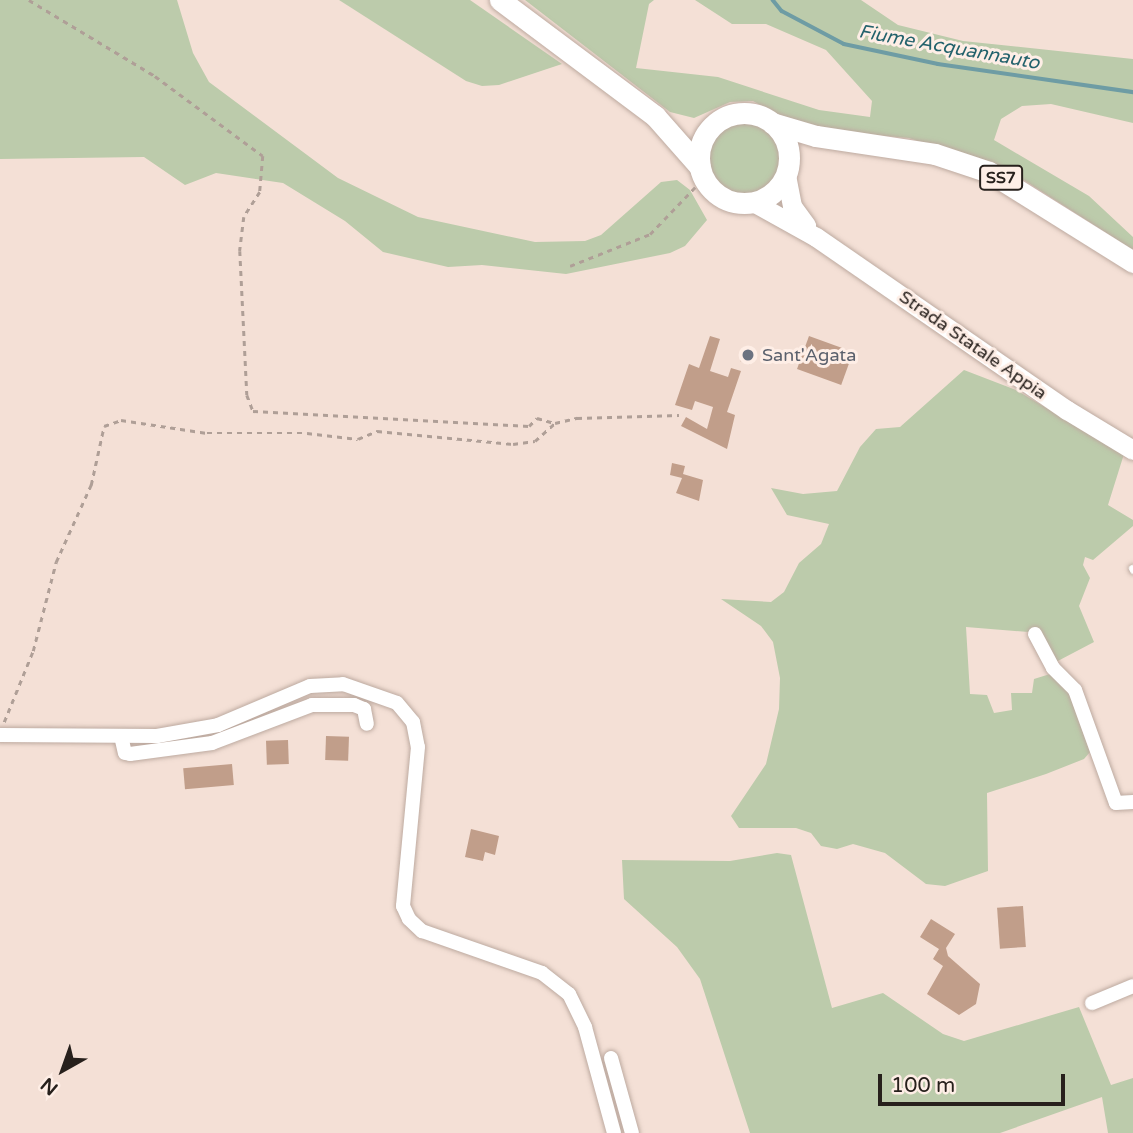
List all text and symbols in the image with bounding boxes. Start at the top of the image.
water label: Fiume Acquannauto [857,21,1041,75]
road number: SS7 [978,166,1024,190]
street label: Strada Statale Appia [895,286,1051,404]
place label: Sant'Agata [762,344,856,366]
marker: Sant'Agata [740,347,756,363]
north arrow [28,1035,98,1105]
scale bar [881,1060,1068,1104]
text: N [37,1073,62,1099]
text: 100 m [891,1073,955,1098]

